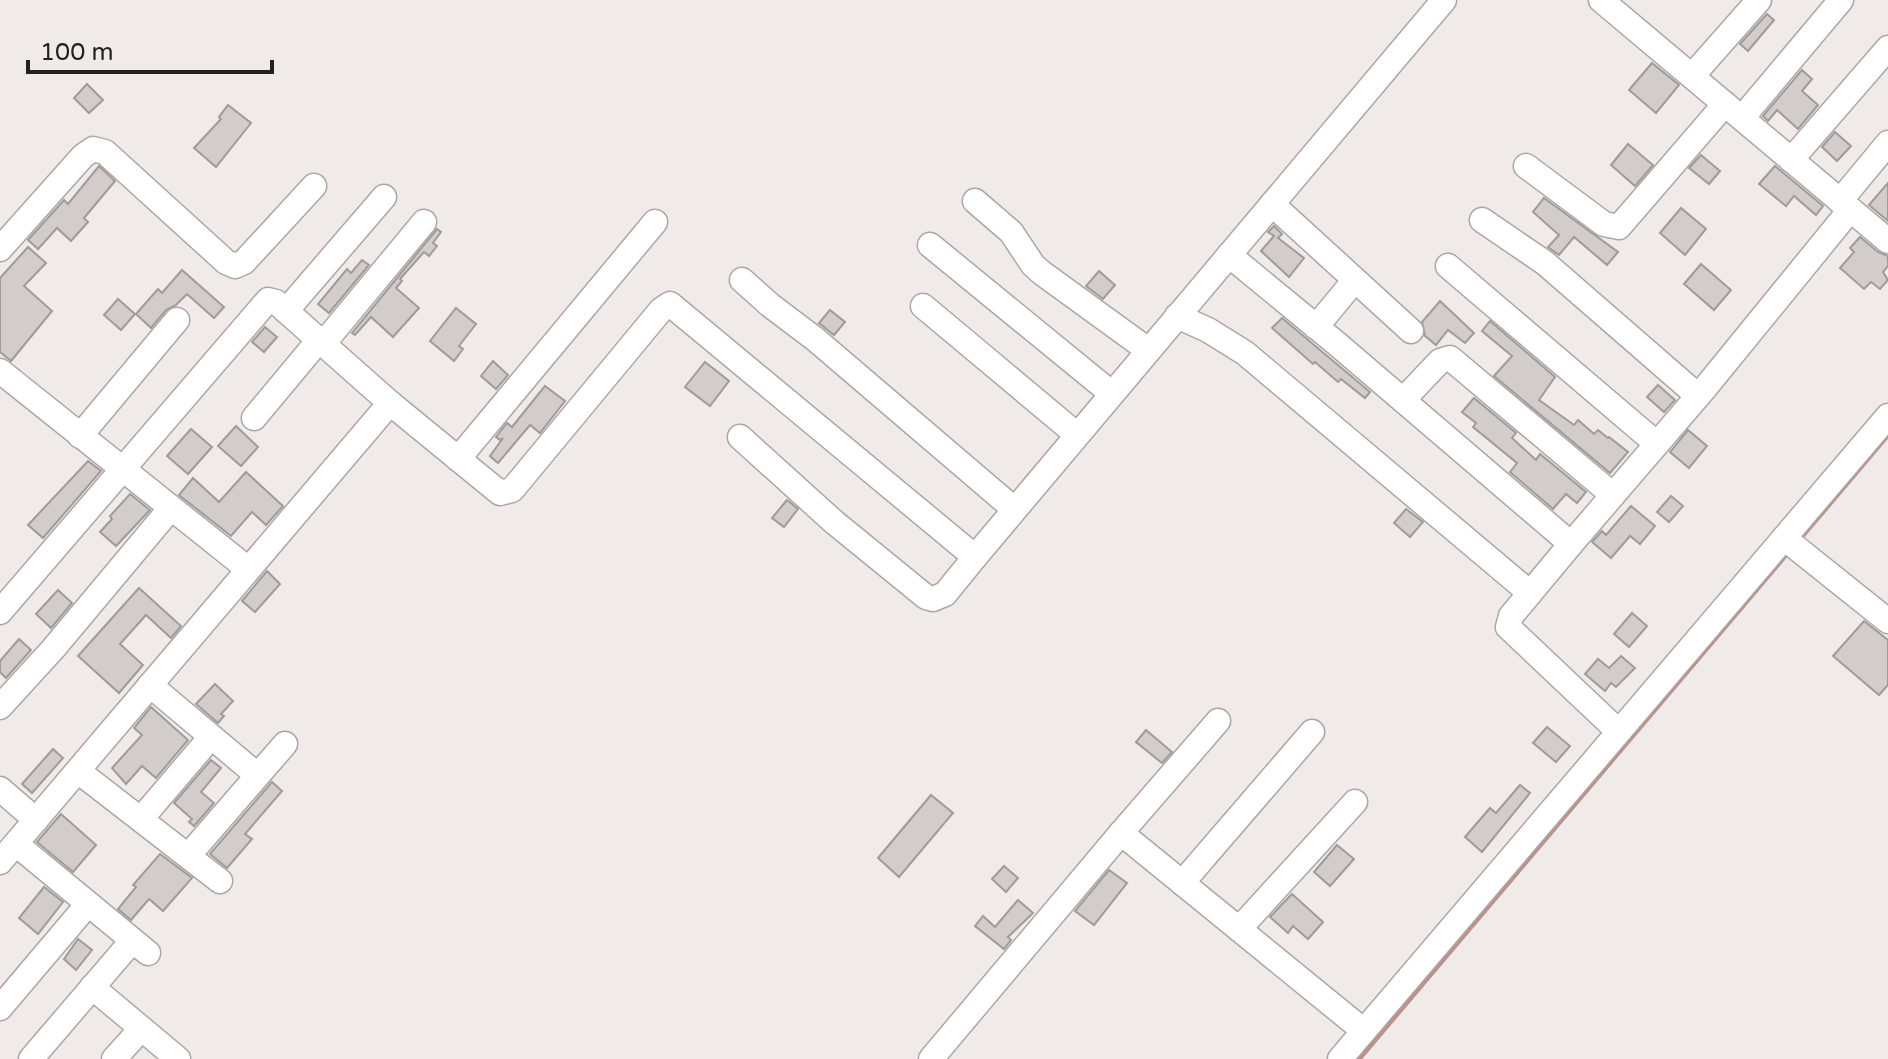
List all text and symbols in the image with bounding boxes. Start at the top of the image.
scale bar [28,24,272,74]
text: 100 m [40,38,114,67]

